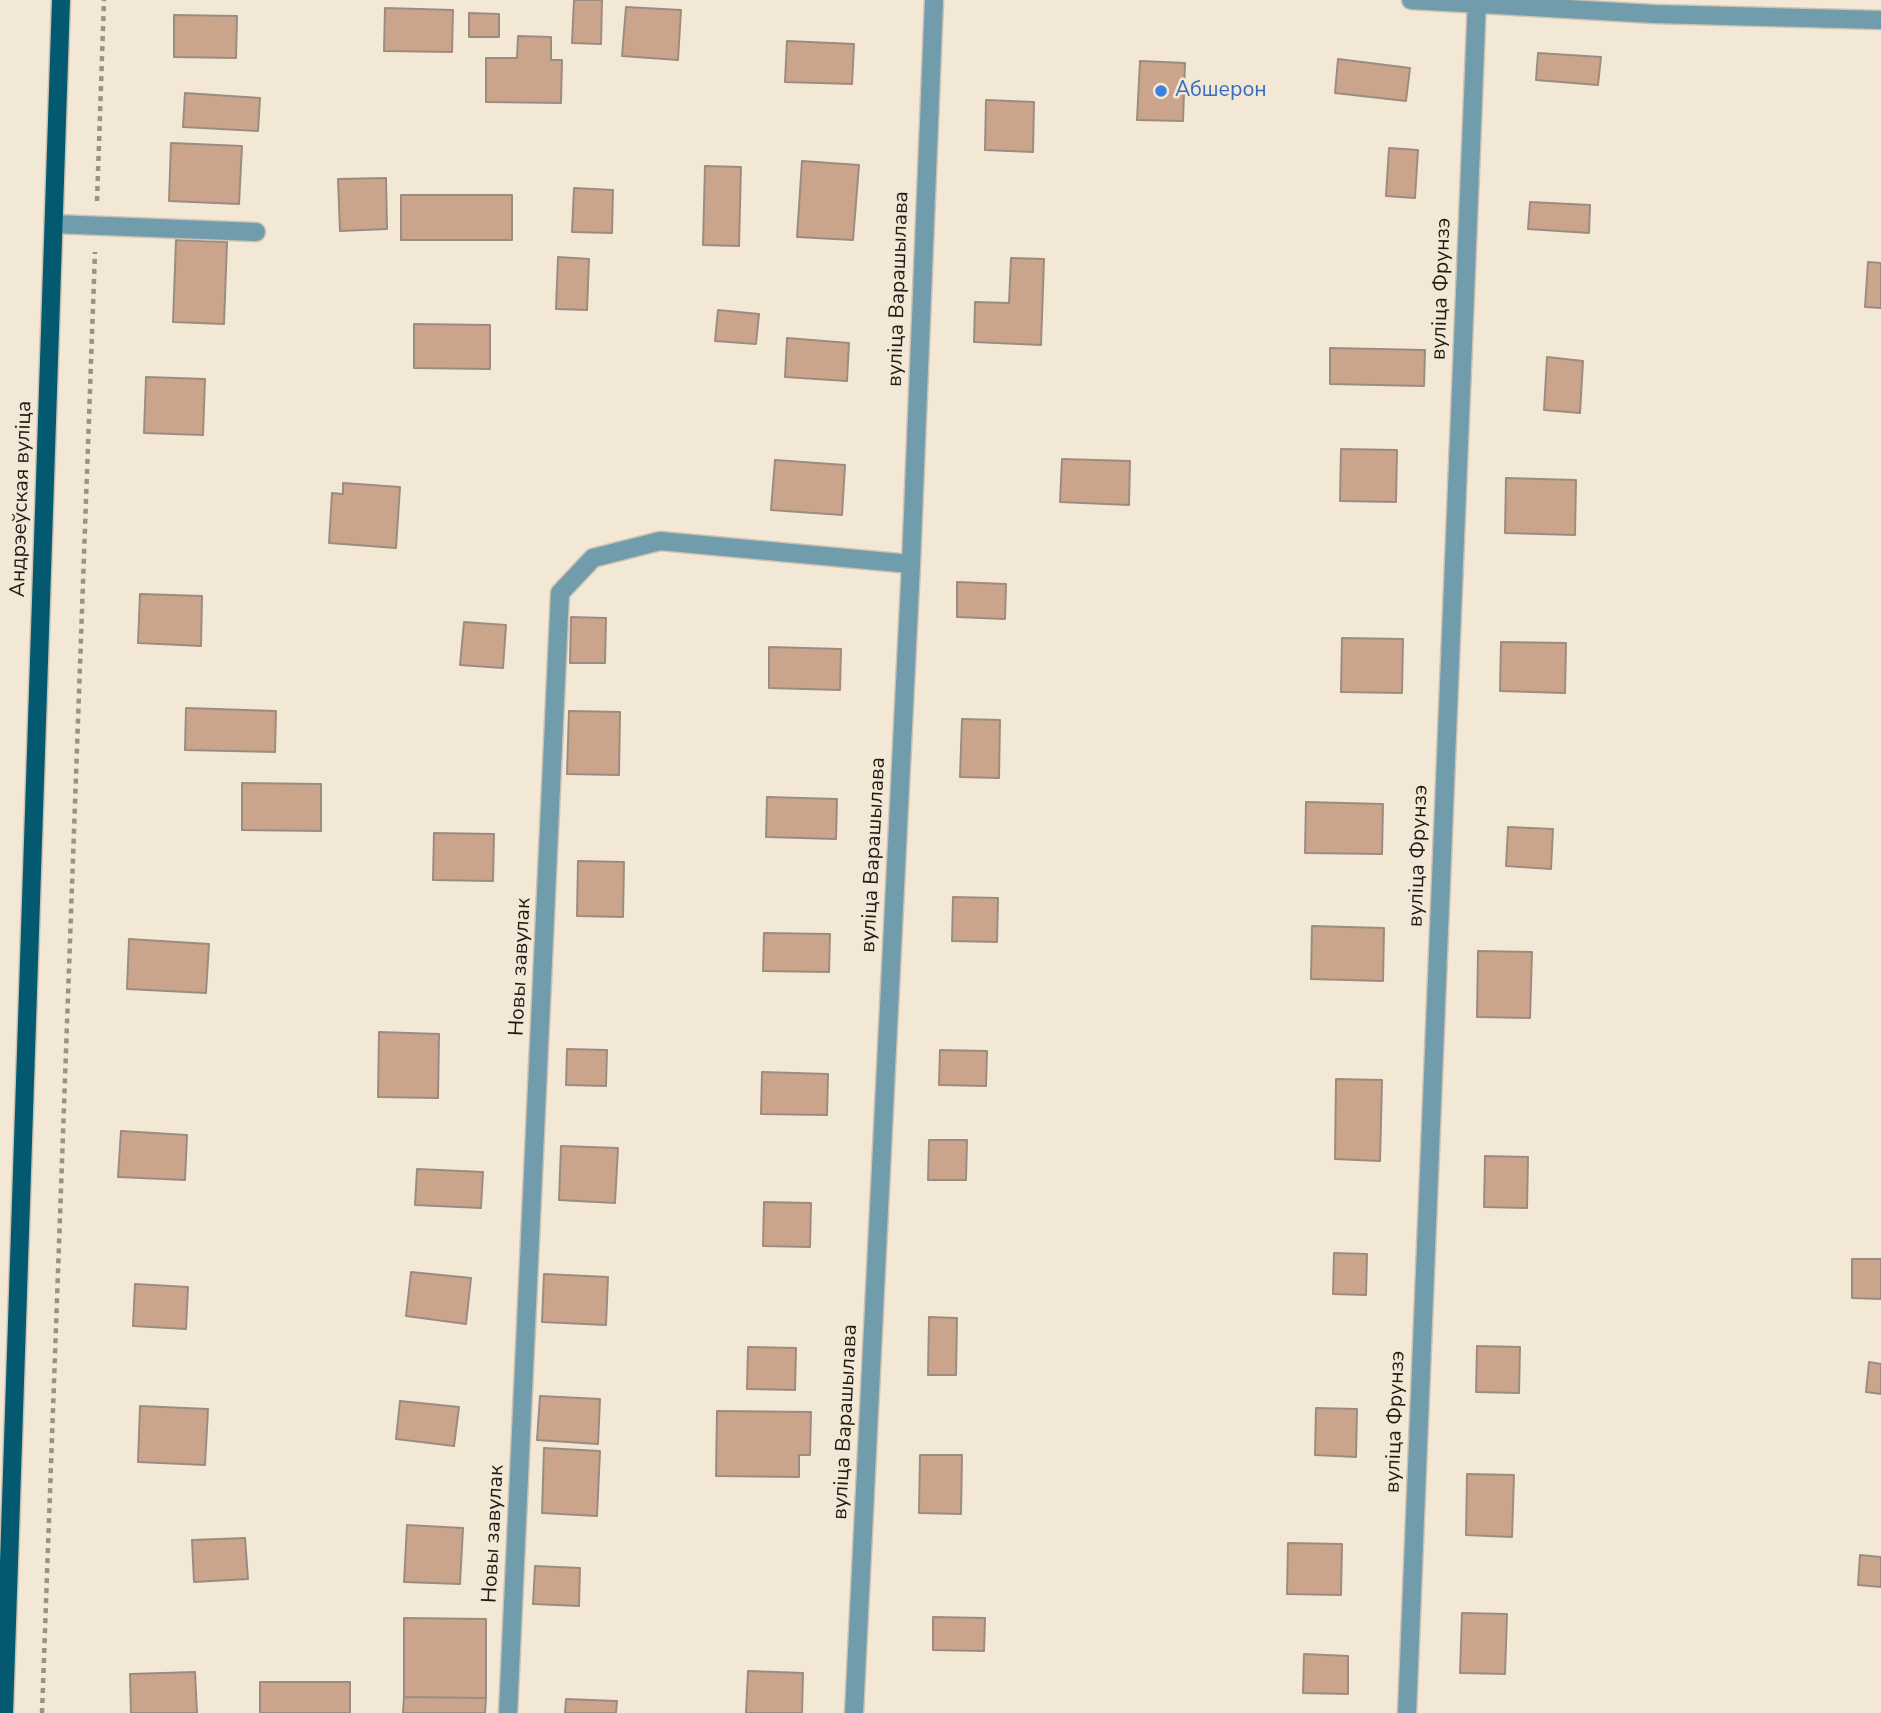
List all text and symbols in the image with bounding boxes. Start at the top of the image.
place label: Абшерон [1175,78,1267,104]
marker: Абшерон [1153,83,1169,99]
street label: вуліца Варашылава [883,191,915,387]
street label: вуліца Фрунзэ [1427,217,1457,361]
street label: Андрэеўская вуліца [6,400,38,598]
street label: вуліца Варашылава [856,757,892,953]
street label: вуліца Фрунзэ [1404,784,1434,928]
street label: Новы завулак [505,897,537,1037]
street label: вуліца Варашылава [828,1324,864,1520]
street label: вуліца Фрунзэ [1381,1350,1411,1494]
street label: Новы завулак [478,1464,510,1604]

